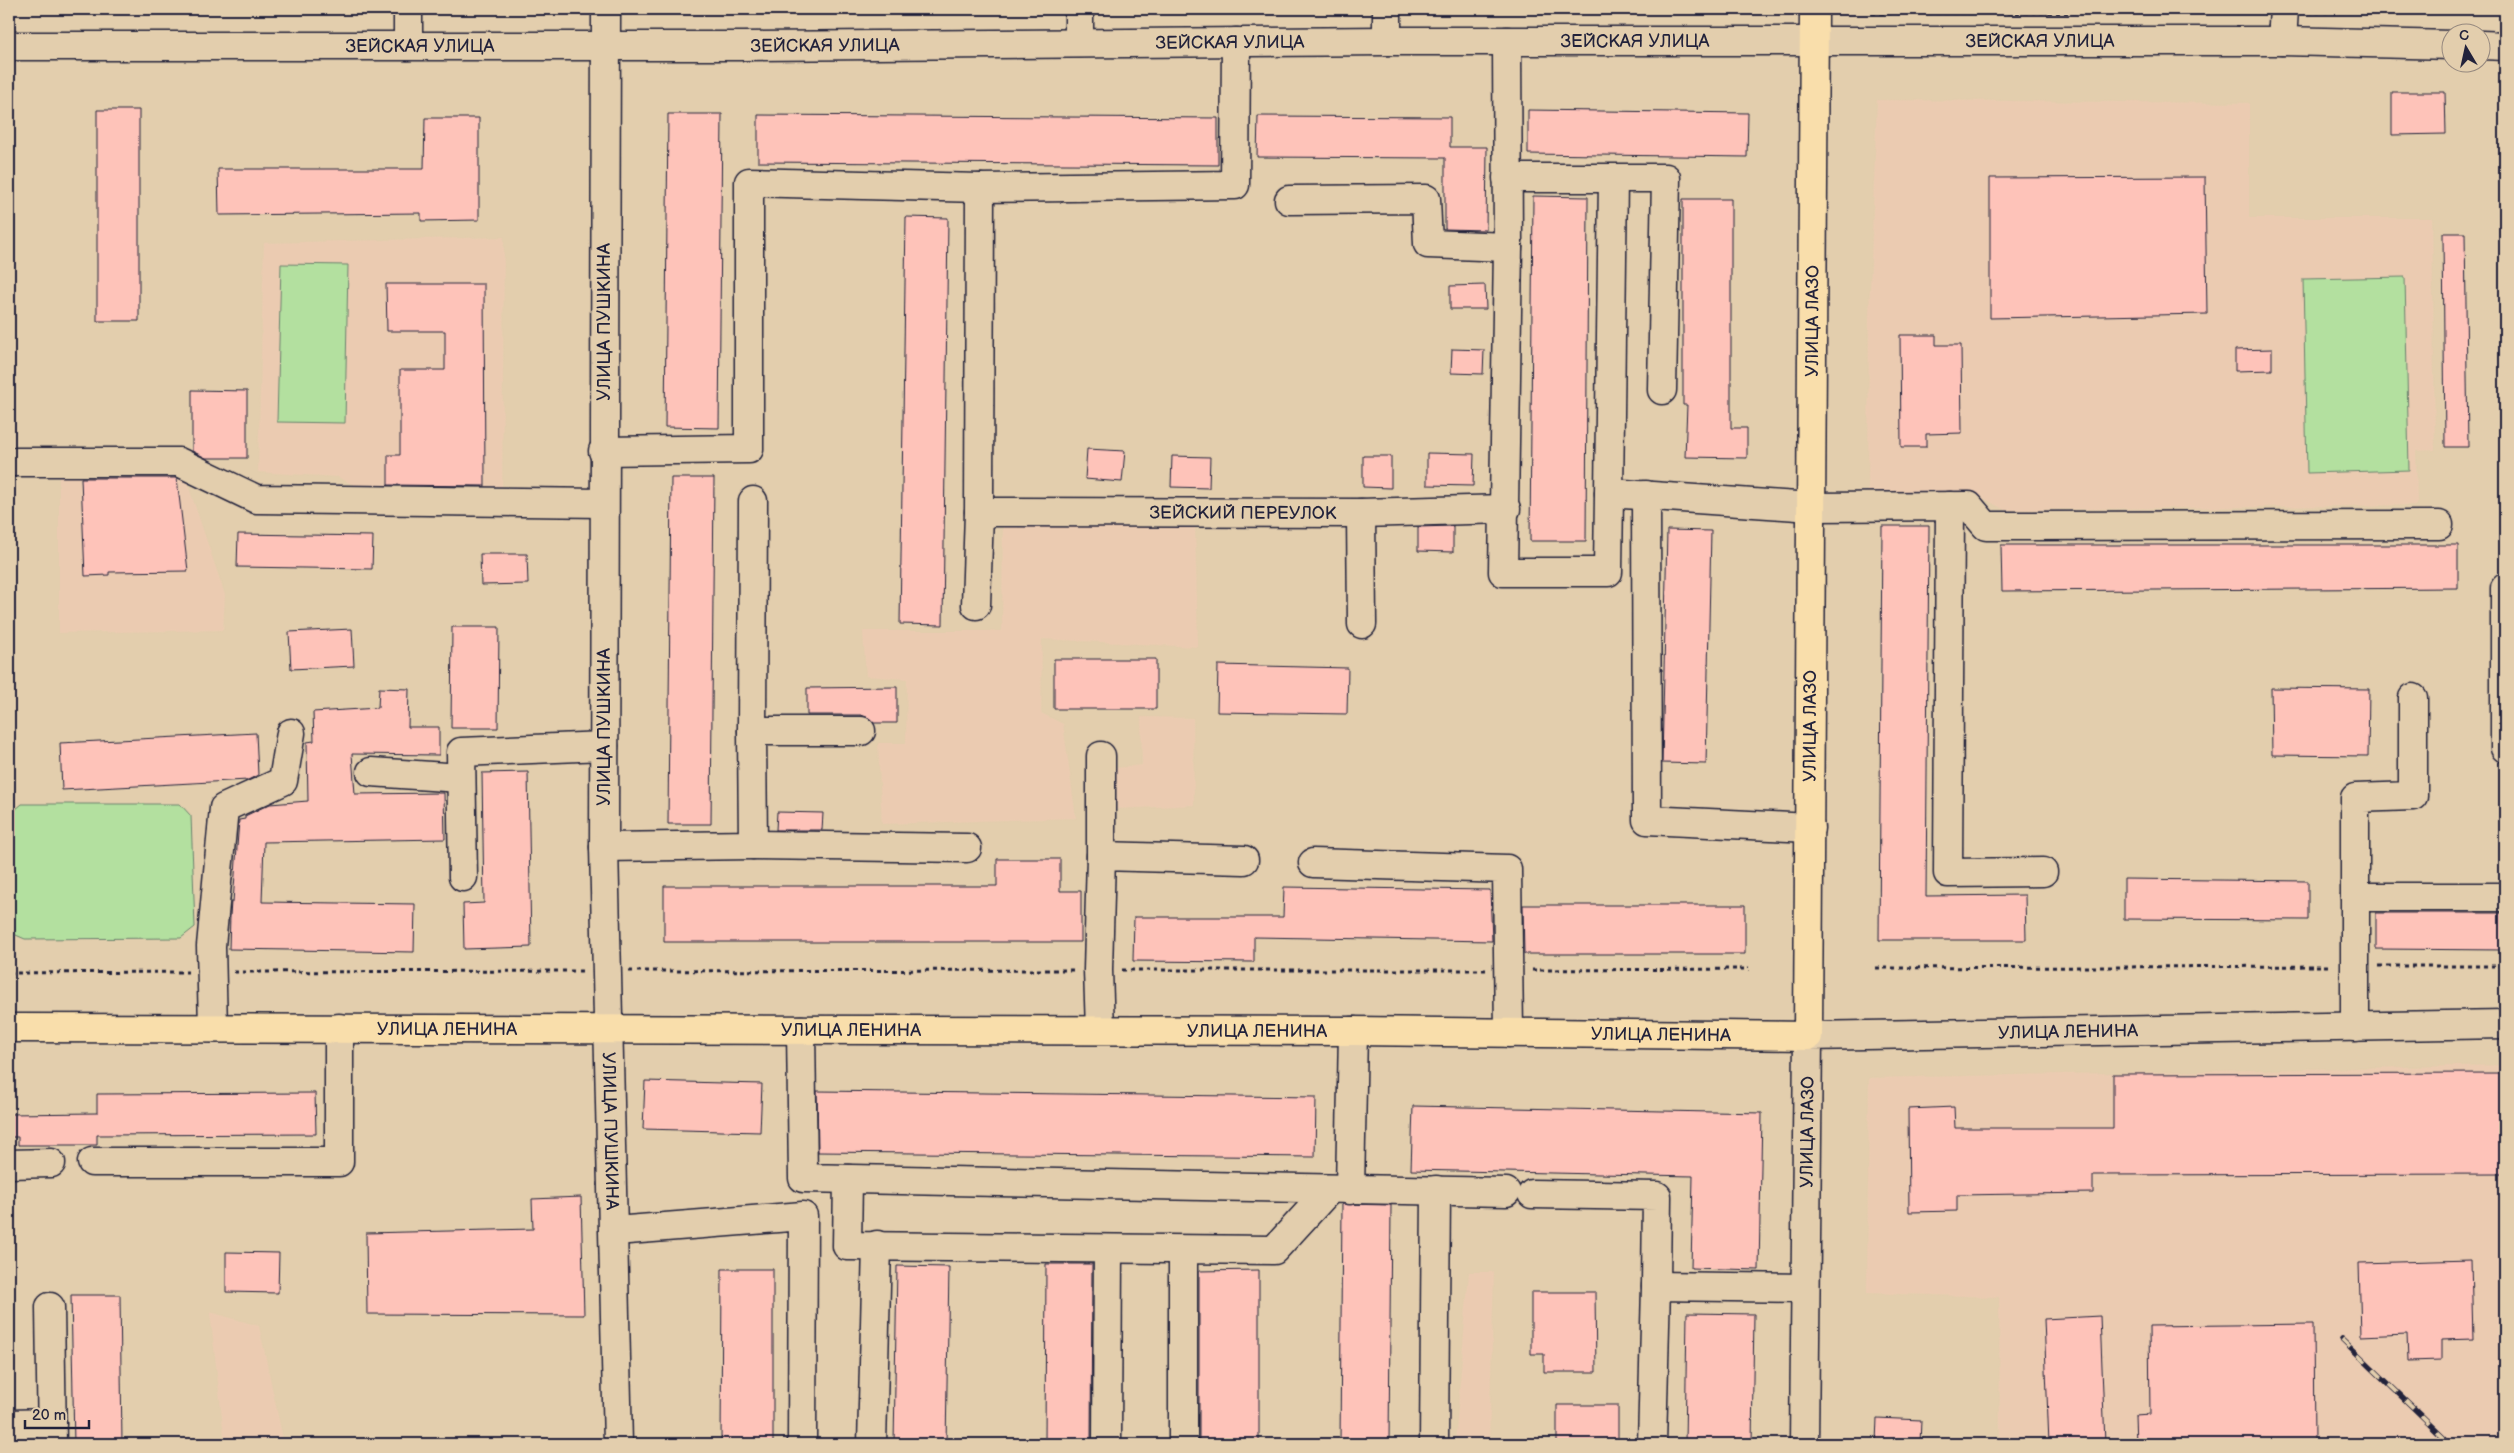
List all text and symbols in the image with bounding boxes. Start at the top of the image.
north arrow [2442,22,2492,72]
text: С [2458,26,2470,45]
street label: ЗЕЙСКАЯ УЛИЦА [1560,31,1710,52]
street label: ЗЕЙСКАЯ УЛИЦА [1965,31,2115,52]
street label: ЗЕЙСКАЯ УЛИЦА [1155,32,1305,54]
street label: ЗЕЙСКАЯ УЛИЦА [750,35,900,57]
street label: ЗЕЙСКАЯ УЛИЦА [345,36,495,57]
street label: УЛИЦА ПУШКИНА [594,243,615,401]
street label: УЛИЦА ЛАЗО [1802,265,1824,377]
street label: ЗЕЙСКИЙ ПЕРЕУЛОК [1150,502,1337,524]
street label: УЛИЦА ПУШКИНА [594,648,615,806]
street label: УЛИЦА ЛАЗО [1799,670,1821,782]
street label: УЛИЦА ЛЕНИНА [377,1019,517,1040]
street label: УЛИЦА ЛЕНИНА [781,1020,921,1041]
street label: УЛИЦА ЛЕНИНА [1998,1020,2138,1044]
street label: УЛИЦА ЛЕНИНА [1187,1021,1327,1042]
street label: УЛИЦА ЛЕНИНА [1591,1024,1731,1046]
street label: УЛИЦА ПУШКИНА [598,1052,623,1210]
street label: УЛИЦА ЛАЗО [1797,1076,1819,1188]
scale bar [25,1398,89,1430]
text: 20 m [32,1406,66,1425]

